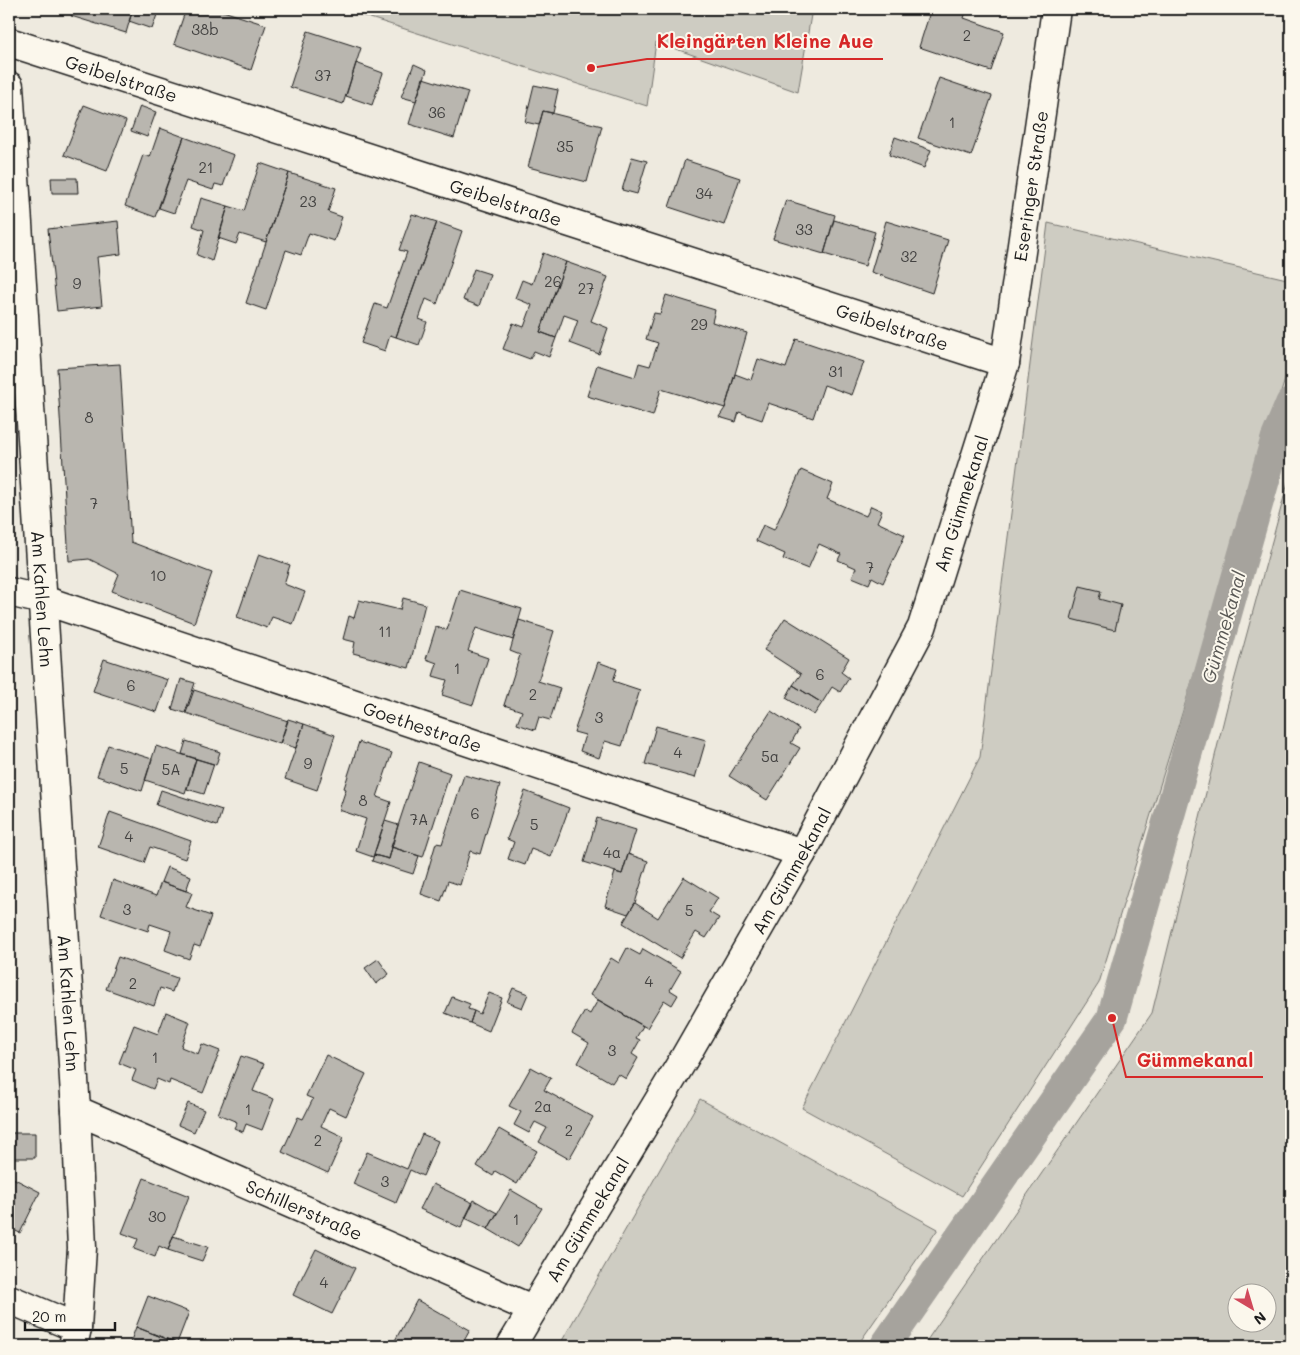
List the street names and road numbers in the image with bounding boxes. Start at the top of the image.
street label: Geibelstraße [62,49,181,108]
street label: Eseringer Straße [1008,109,1053,263]
street label: Geibelstraße [447,173,565,231]
street label: Geibelstraße [833,297,951,356]
street label: Am Gümmekanal [928,432,994,575]
street label: Am Kahlen Lehn [26,530,59,668]
street label: Goethestraße [360,696,485,757]
street label: Am Gümmekanal [746,803,836,938]
street label: Am Kahlen Lehn [53,934,85,1072]
street label: Am Gümmekanal [540,1152,634,1286]
street label: Schillerstraße [242,1174,366,1246]

